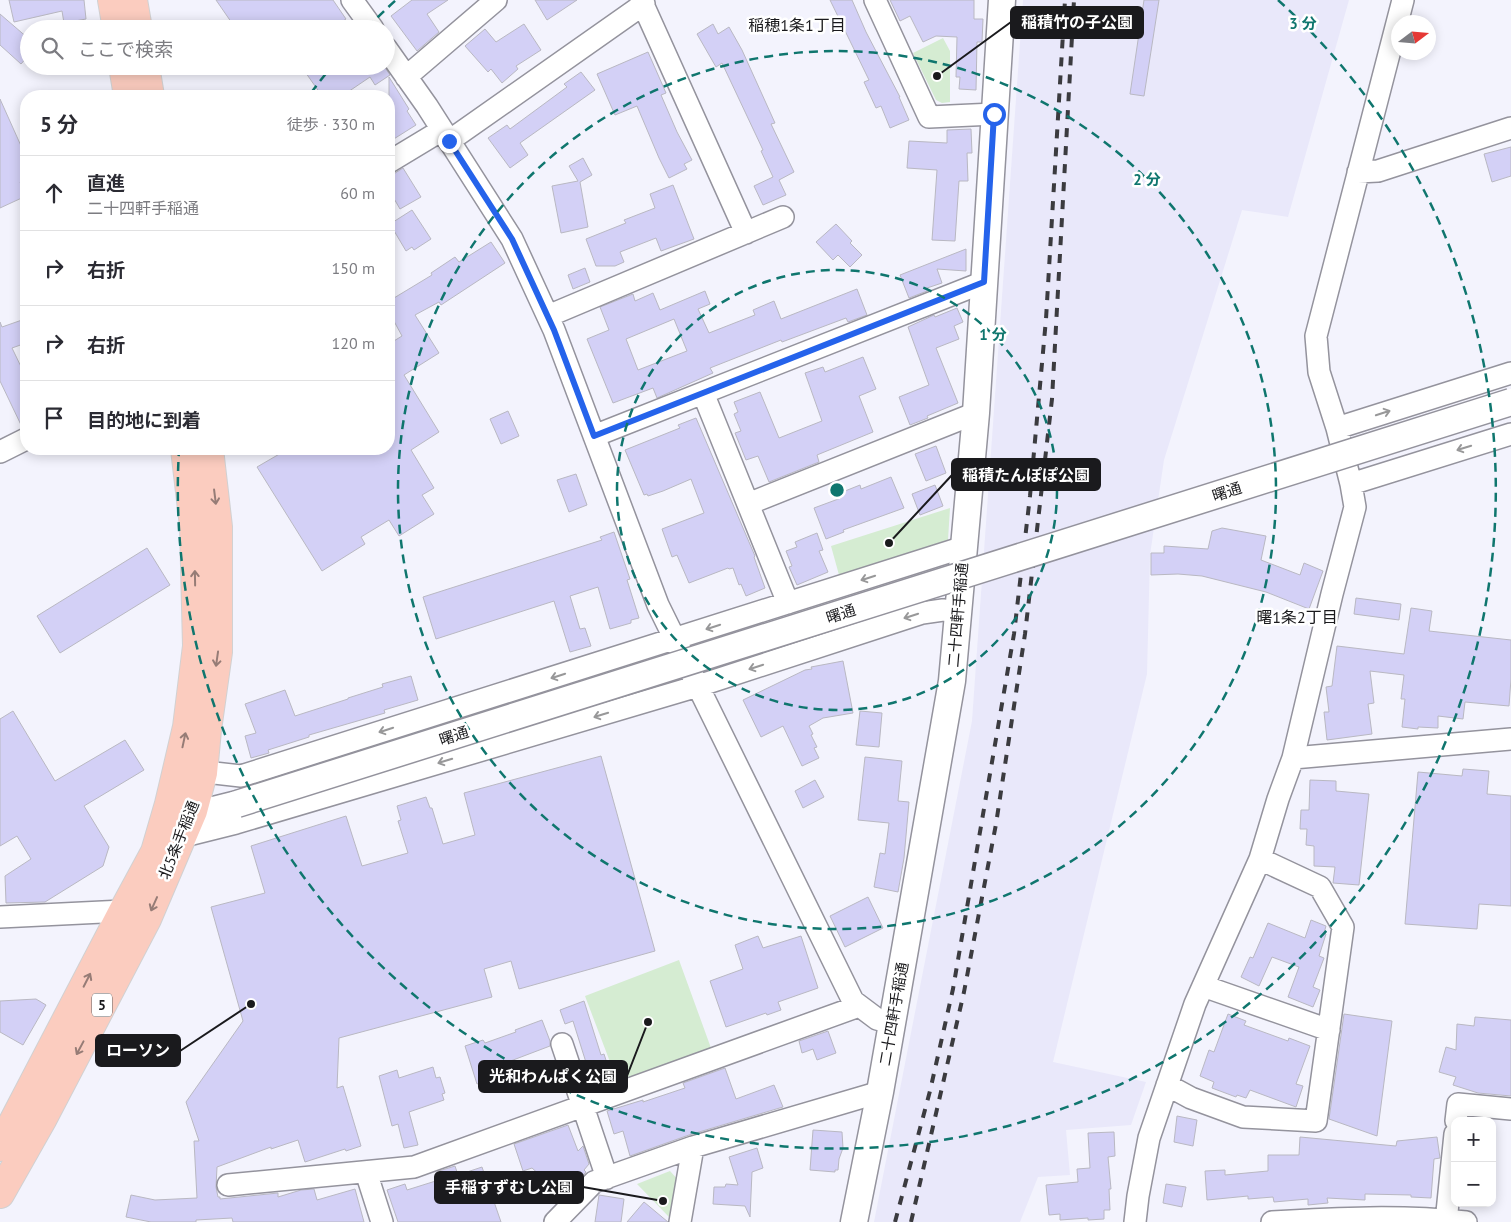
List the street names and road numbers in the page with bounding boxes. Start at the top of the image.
street label: 曙通 [1210,478,1244,505]
street label: 二十四軒手稲通 [943,562,972,668]
street label: 曙通 [824,600,858,627]
street label: 曙通 [437,722,471,749]
street label: 北5条手稲通 [154,798,203,882]
street label: 二十四軒手稲通 [875,961,912,1067]
road number: 5 [92,994,112,1016]

